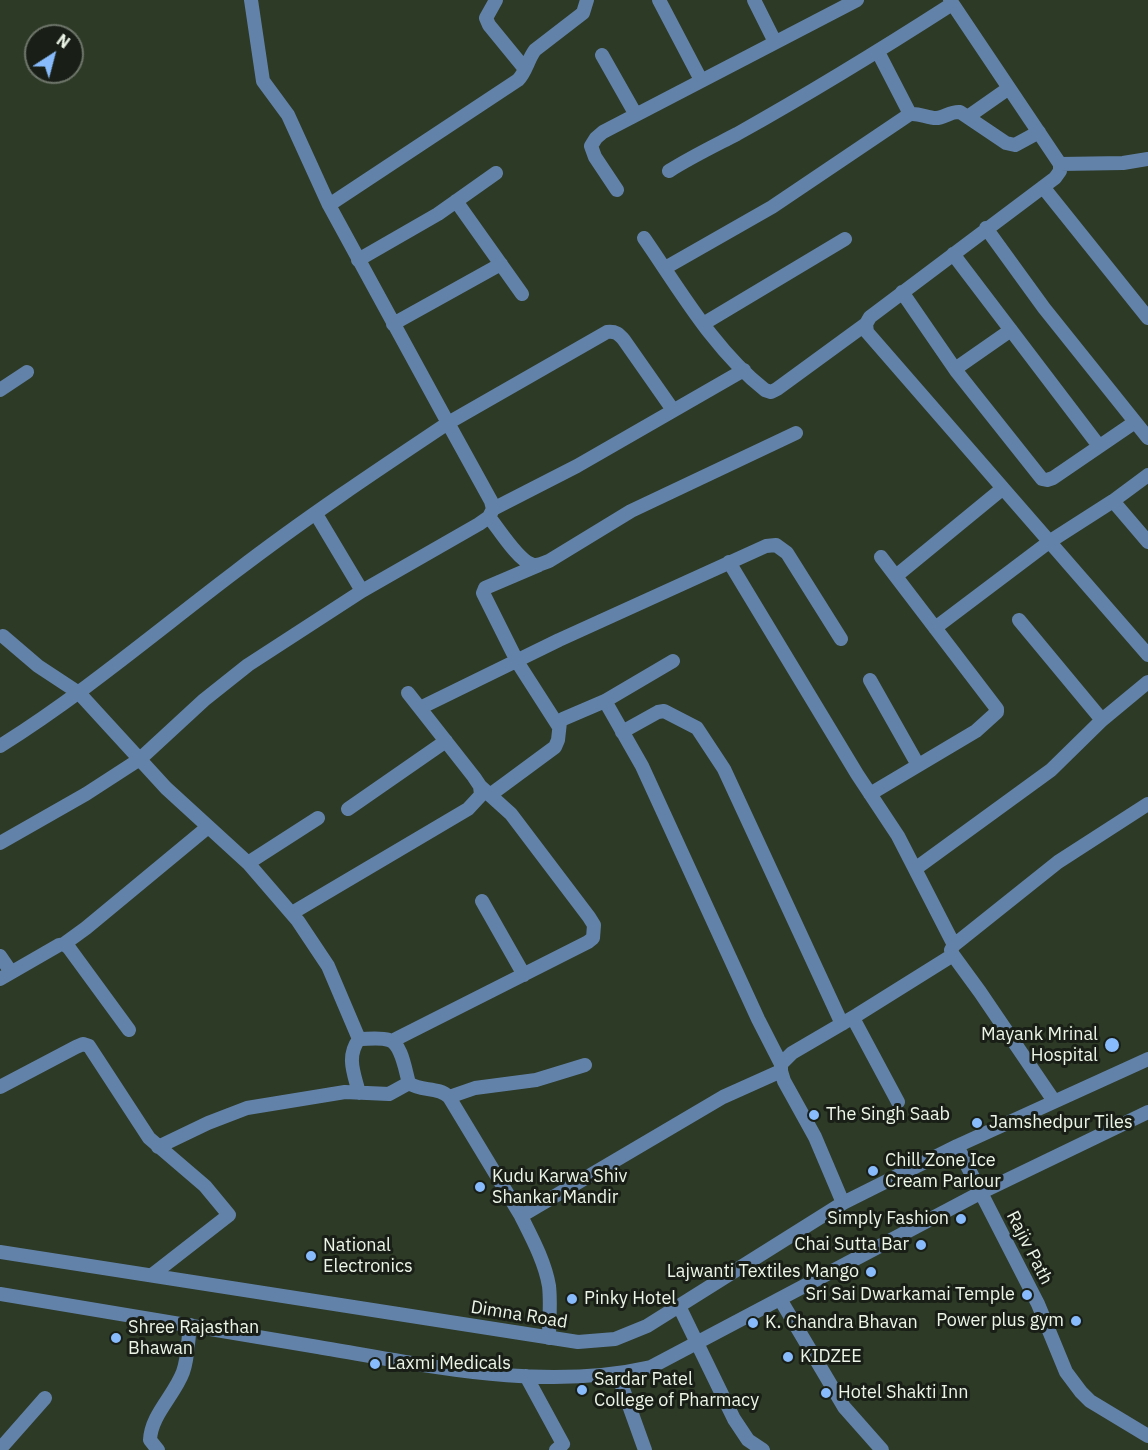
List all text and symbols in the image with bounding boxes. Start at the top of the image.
north arrow [24,24,84,84]
text: N [53,30,74,53]
place label: Mayank Mrinal Hospital [981,1024,1098,1066]
marker: Mayank Mrinal Hospital [1103,1036,1121,1054]
place label: The Singh Saab [826,1104,950,1126]
marker: The Singh Saab [807,1108,821,1122]
place label: Jamshedpur Tiles [989,1112,1133,1134]
marker: Jamshedpur Tiles [970,1116,984,1130]
place label: Chill Zone Ice Cream Parlour [885,1150,1001,1192]
marker: Chill Zone Ice Cream Parlour [866,1164,880,1178]
place label: Kudu Karwa Shiv Shankar Mandir [492,1166,627,1208]
marker: Kudu Karwa Shiv Shankar Mandir [473,1180,487,1194]
street label: Rajiv Path [1001,1207,1057,1289]
place label: Simply Fashion [827,1208,949,1230]
marker: Simply Fashion [954,1212,968,1226]
place label: Chai Sutta Bar [794,1234,909,1256]
place label: National Electronics [323,1235,413,1278]
marker: Chai Sutta Bar [914,1238,928,1252]
marker: National Electronics [304,1249,318,1263]
place label: Lajwanti Textiles Mango [667,1261,859,1283]
marker: Lajwanti Textiles Mango [864,1265,878,1279]
place label: Sri Sai Dwarkamai Temple [805,1284,1015,1306]
place label: Pinky Hotel [584,1288,676,1310]
marker: Sri Sai Dwarkamai Temple [1020,1288,1034,1302]
marker: Pinky Hotel [565,1292,579,1306]
street label: Dimna Road [469,1297,569,1333]
place label: Power plus gym [936,1310,1064,1332]
place label: K. Chandra Bhavan [765,1312,918,1334]
marker: Power plus gym [1069,1314,1083,1328]
marker: K. Chandra Bhavan [746,1316,760,1330]
place label: Shree Rajasthan Bhawan [128,1317,259,1360]
marker: Shree Rajasthan Bhawan [109,1331,123,1345]
place label: KIDZEE [800,1346,862,1368]
marker: KIDZEE [781,1350,795,1364]
place label: Laxmi Medicals [387,1353,511,1375]
marker: Laxmi Medicals [368,1357,382,1371]
place label: Sardar Patel College of Pharmacy [594,1369,759,1412]
place label: Hotel Shakti Inn [838,1382,968,1404]
marker: Sardar Patel College of Pharmacy [575,1383,589,1397]
marker: Hotel Shakti Inn [819,1386,833,1400]

